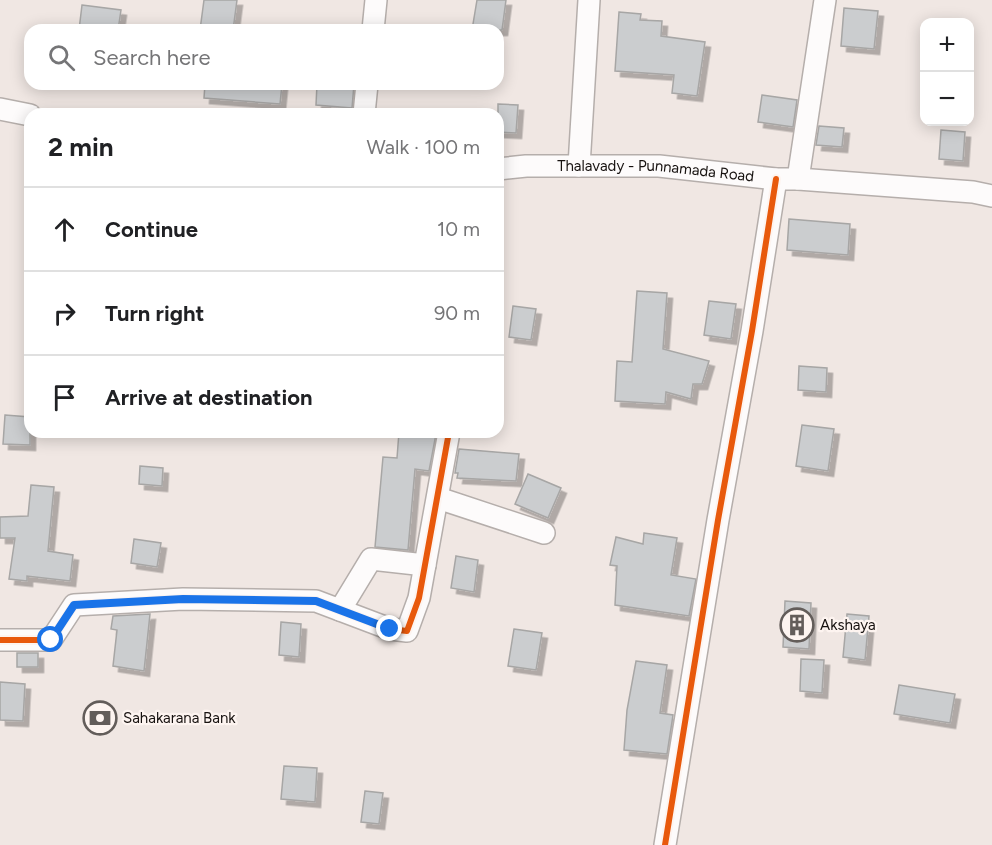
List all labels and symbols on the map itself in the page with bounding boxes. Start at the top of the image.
street label: Thalavady - Punnamada Road [557,157,755,185]
building icon: Akshaya [779,607,815,643]
route end [376,615,402,641]
place label: Akshaya [820,616,876,634]
route start [37,626,63,652]
bank icon: Sahakarana Bank [82,700,118,736]
place label: Sahakarana Bank [123,709,236,727]

